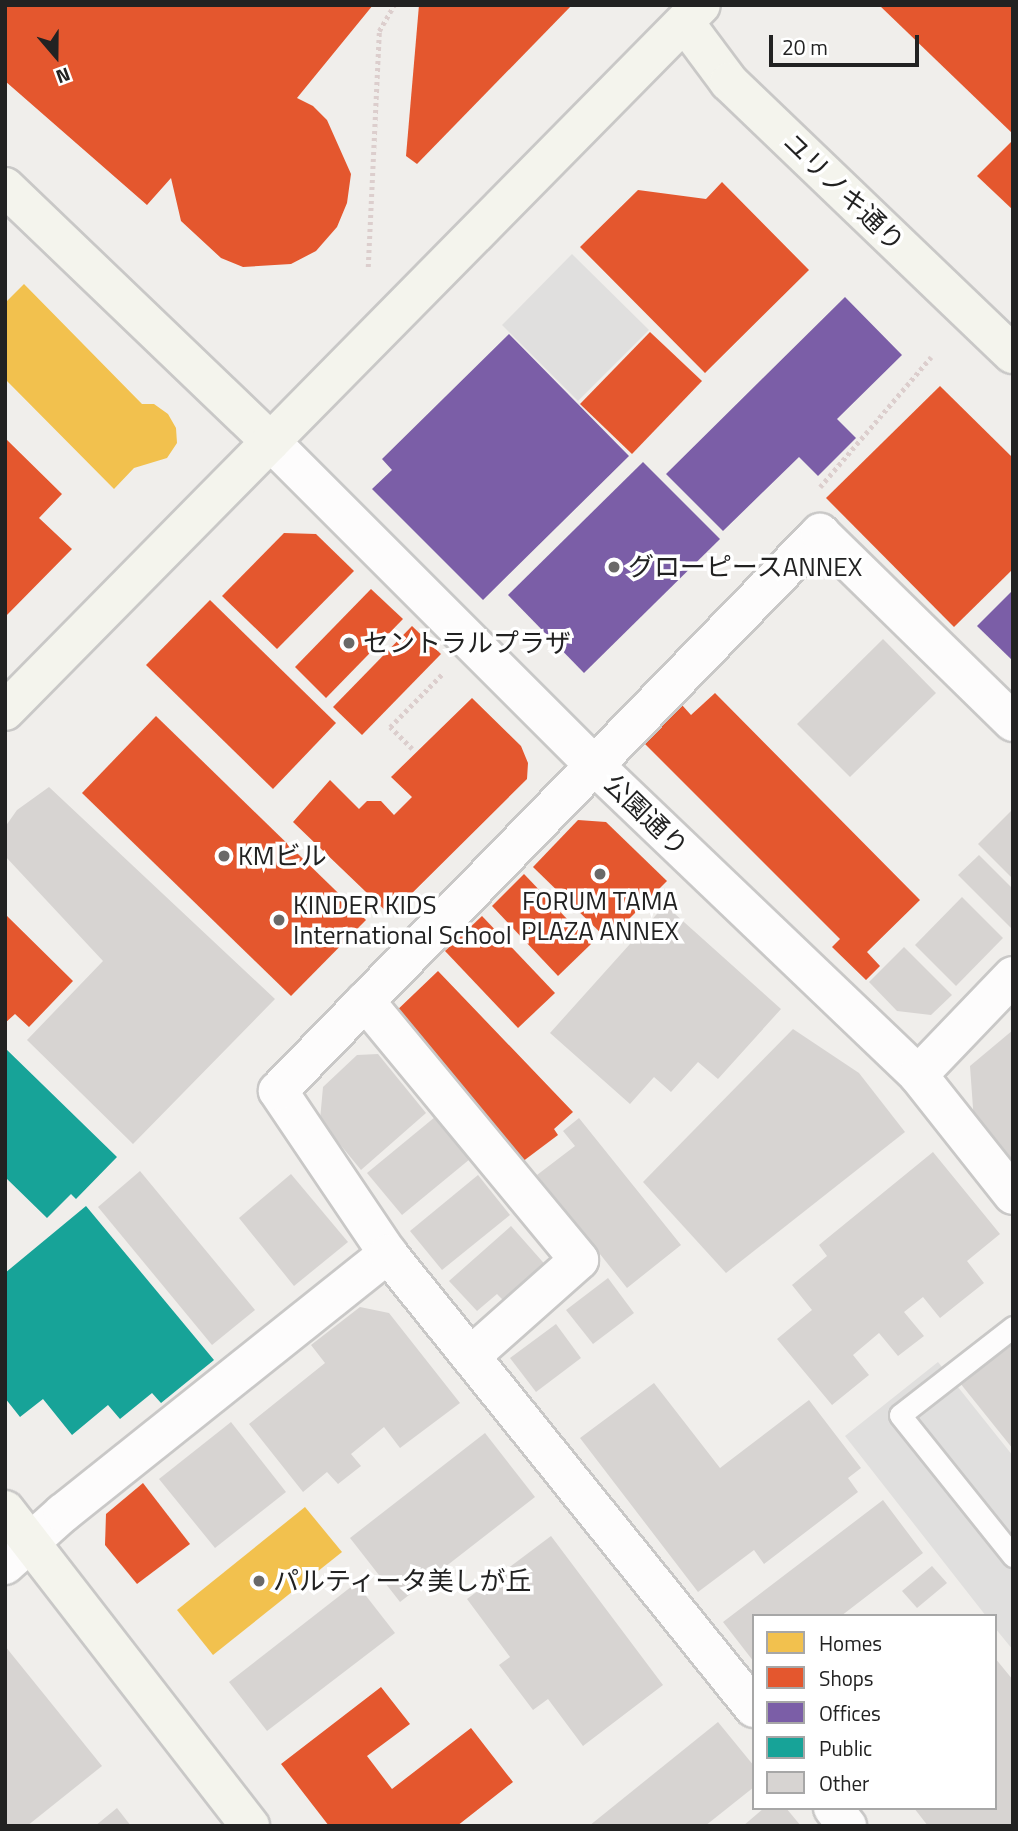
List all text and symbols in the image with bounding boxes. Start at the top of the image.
north arrow [21,21,91,91]
scale bar [773,21,923,65]
text: 20 m [782,31,828,63]
text: N [52,60,75,92]
street label: ユリノキ通り [777,127,911,257]
place label: グローピースANNEX [628,551,864,583]
marker: グローピースANNEX [606,559,622,575]
place label: セントラルプラザ [363,627,571,659]
marker: セントラルプラザ [341,635,357,651]
street label: 公園通り [598,768,694,862]
place label: KMビル [238,840,327,872]
marker: KMビル [216,848,232,864]
marker: FORUM TAMA PLAZA ANNEX [592,866,608,882]
place label: FORUM TAMA PLAZA ANNEX [521,885,679,946]
place label: KINDER KIDS International School [293,889,512,950]
marker: KINDER KIDS International School [271,912,287,928]
place label: パルティータ美しが丘 [273,1565,533,1597]
marker: パルティータ美しが丘 [251,1573,267,1589]
legend [752,1614,997,1810]
text: Homes [819,1627,882,1659]
text: Shops [819,1662,874,1694]
text: Offices [819,1697,881,1729]
text: Public [819,1732,872,1764]
text: Other [819,1767,869,1799]

